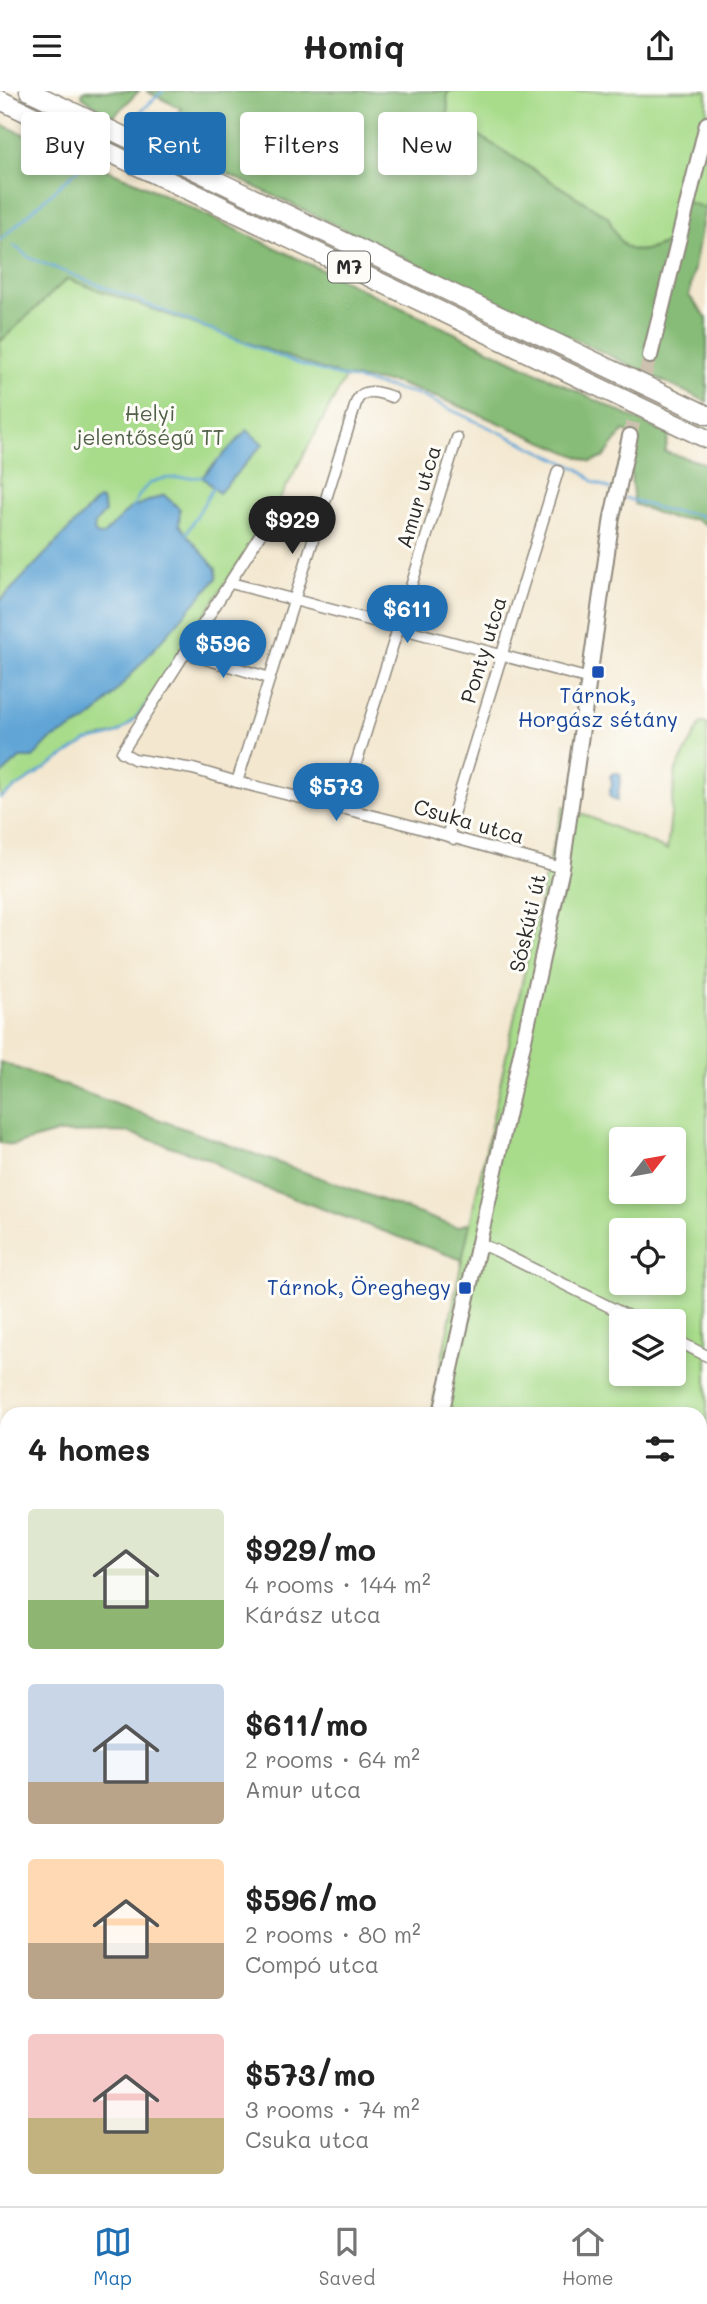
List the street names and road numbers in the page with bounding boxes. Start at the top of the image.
road number: M7 [328,251,370,283]
street label: Amur utca [389,442,446,551]
street label: Ponty utca [454,593,512,706]
street label: Csuka utca [411,792,528,849]
street label: Sóskúti út [502,871,551,975]

